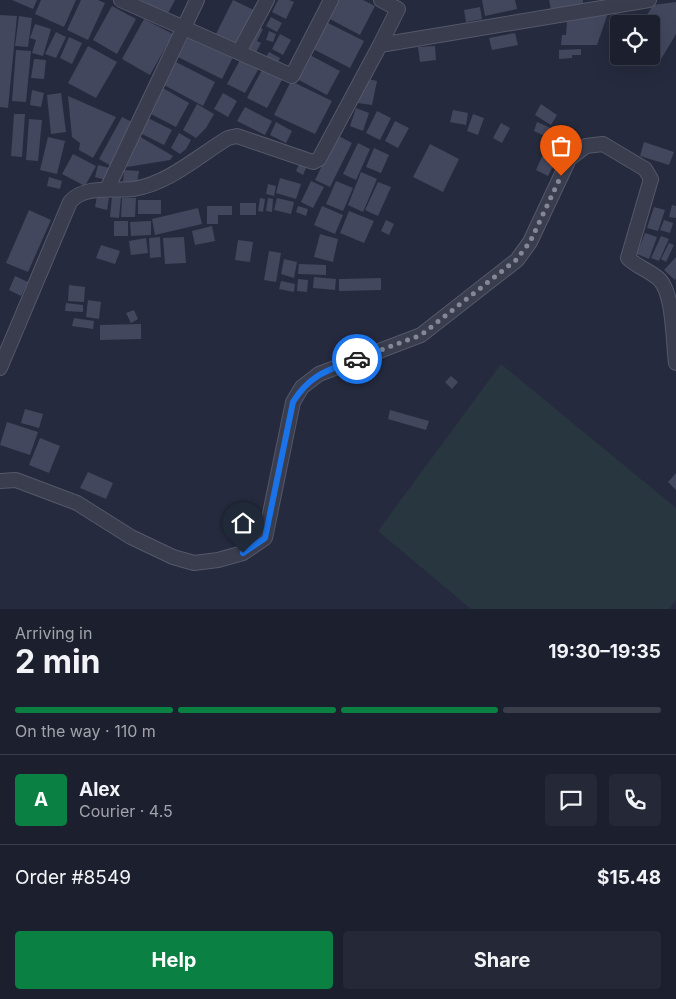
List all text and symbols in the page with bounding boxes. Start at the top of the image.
map controls [610,15,660,65]
button: locate [610,15,660,65]
pin [540,125,582,176]
icon: bag [547,132,575,160]
courier [332,334,382,384]
icon: car [343,345,371,373]
pin [222,502,264,553]
icon: home [229,509,257,537]
text: Arriving in [15,623,92,643]
text: 19:30–19:35 [548,640,661,663]
text: 2 min [15,642,101,681]
text: On the way · 110 m [15,721,156,741]
button: chat [545,774,597,826]
button: phone [609,774,661,826]
text: Alex [79,778,120,801]
text: A [34,788,48,811]
text: Courier · 4.5 [79,801,173,821]
text: Order #8549 [15,866,131,889]
text: $15.48 [597,866,661,889]
button: Help [15,931,333,989]
button: Share [343,931,661,989]

